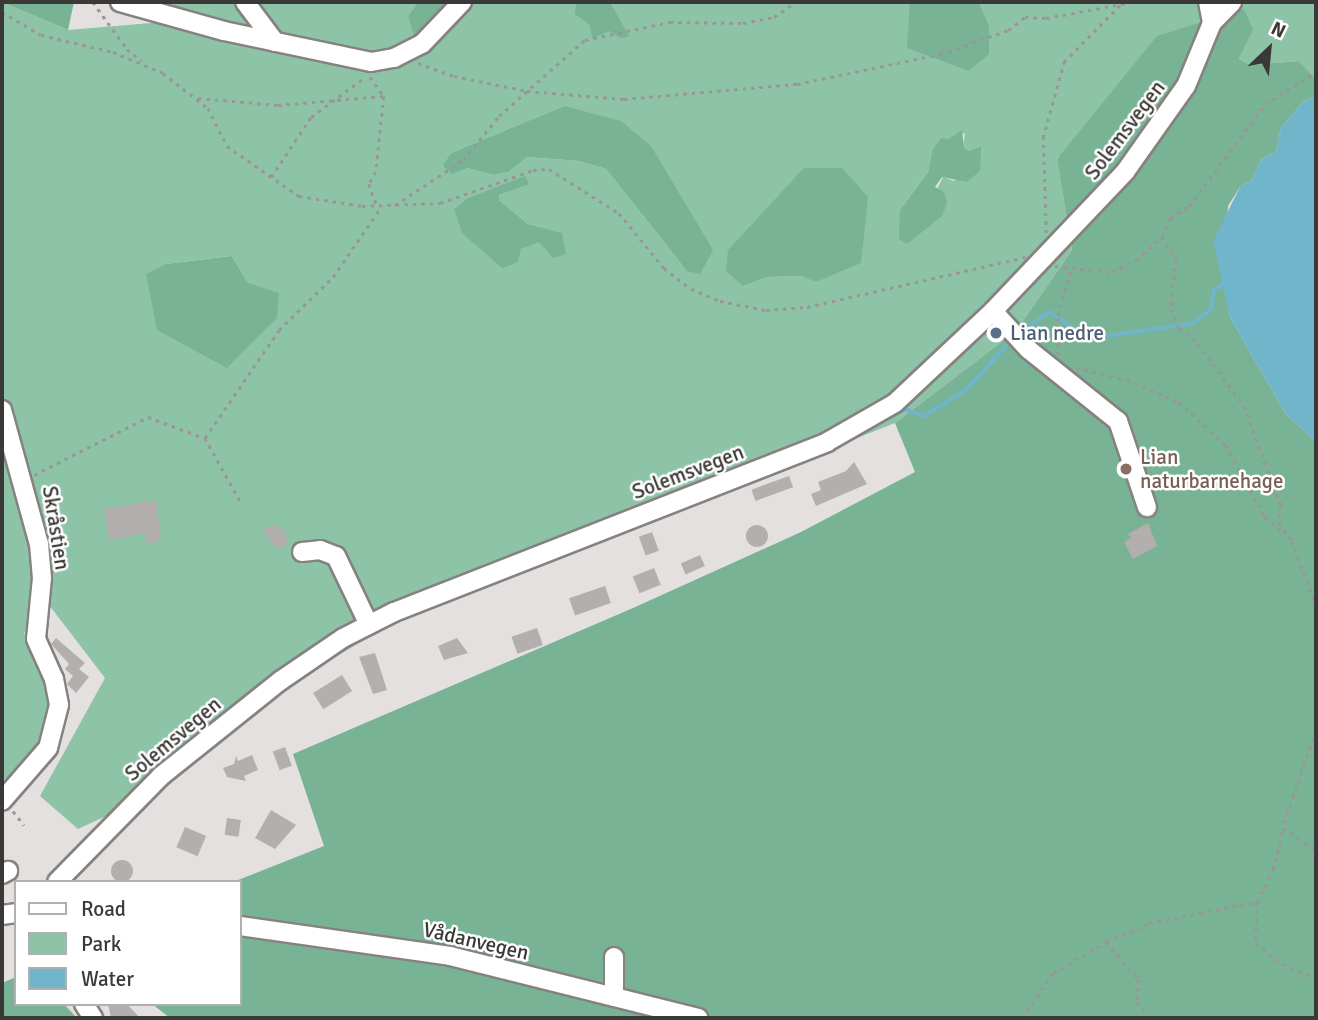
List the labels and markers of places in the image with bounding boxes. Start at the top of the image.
place label: Lian nedre [1010,320,1104,346]
marker: Lian nedre [988,325,1004,341]
place label: Lian naturbarnehage [1140,444,1283,494]
marker: Lian naturbarnehage [1118,461,1134,477]

